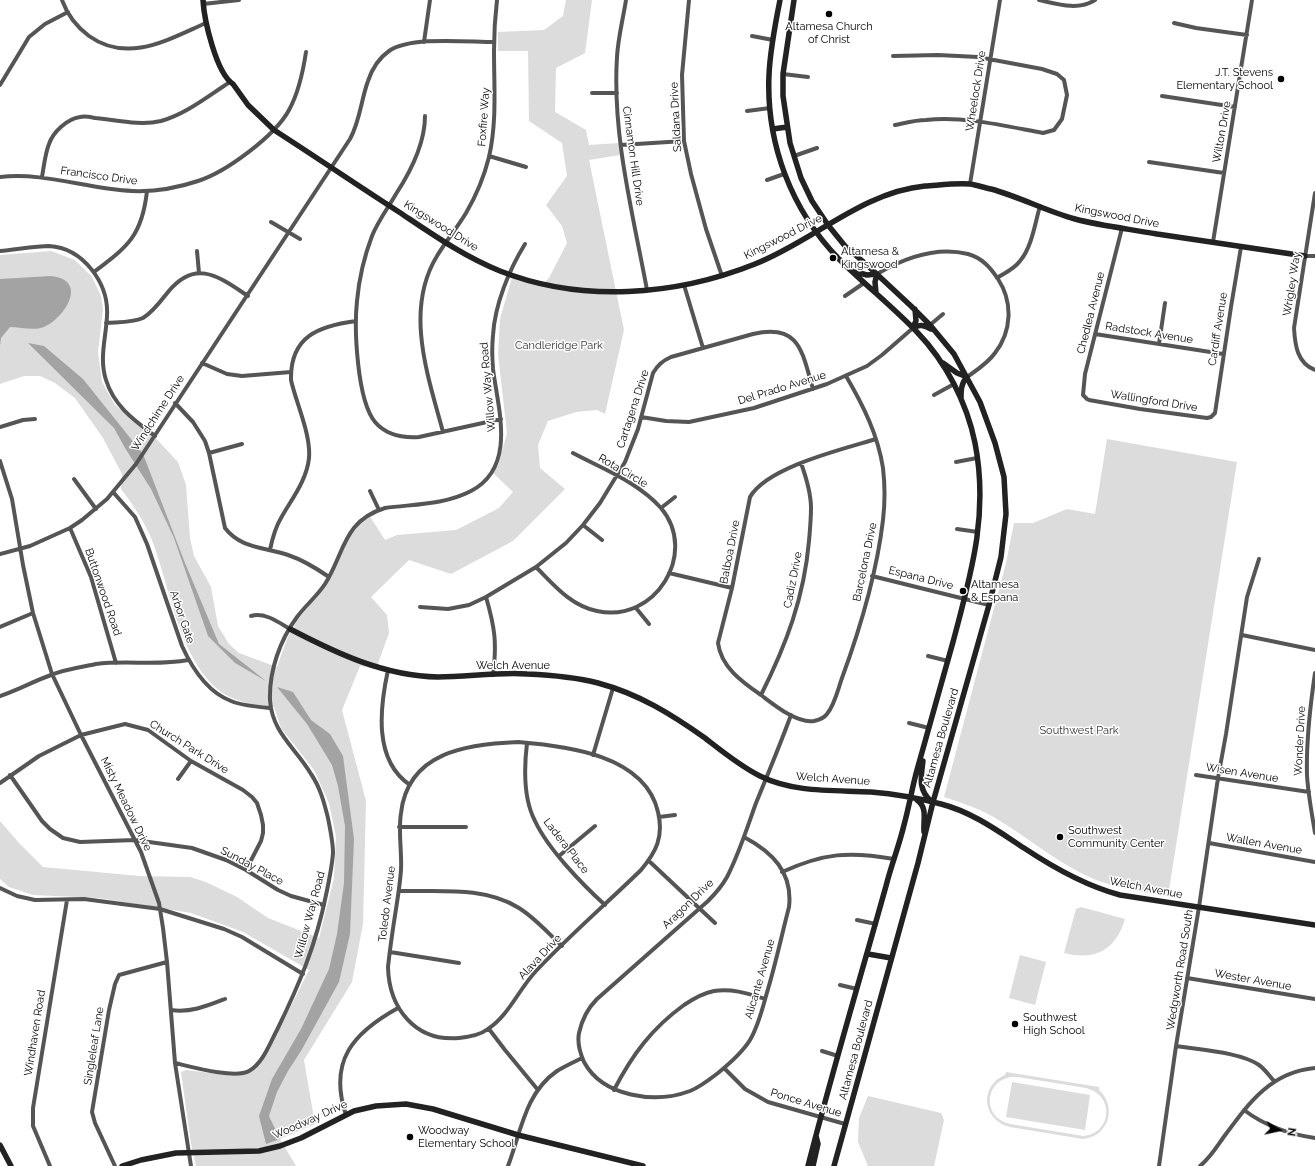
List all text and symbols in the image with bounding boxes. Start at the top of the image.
marker: Altamesa Church of Christ [824,9,834,19]
place label: Altamesa Church of Christ [785,20,873,46]
street label: Wheelock Drive [963,50,989,132]
place label: J.T. Stevens Elementary School [1176,66,1273,92]
marker: J.T. Stevens Elementary School [1276,74,1286,84]
street label: Saldana Drive [668,82,684,152]
street label: Foxfire Way [475,87,493,147]
street label: Wilton Drive [1210,100,1234,164]
street label: Cinnamon Hill Drive [619,105,647,207]
street label: Francisco Drive [60,164,138,188]
street label: Kingswood Drive [401,198,481,254]
street label: Kingswood Drive [1074,201,1160,231]
street label: Kingswood Drive [742,212,824,262]
place label: Altamesa & Kingswood [841,245,899,271]
street label: Wrigley Way [1280,251,1304,317]
marker: Altamesa & Kingswood [828,253,838,263]
street label: Chedlea Avenue [1074,271,1108,355]
street label: Cardiff Avenue [1206,291,1230,367]
street label: Radstock Avenue [1104,320,1194,346]
park label: Candleridge Park [515,339,603,353]
street label: Willow Way Road [478,342,498,432]
street label: Cartagena Drive [614,368,652,450]
street label: Del Prado Avenue [736,368,828,408]
street label: Windchime Drive [129,373,187,453]
street label: Wallingford Drive [1109,388,1199,414]
street label: Rota Circle [596,452,650,490]
street label: Balboa Drive [717,519,743,585]
street label: Barcelona Drive [850,521,880,603]
street label: Buttonwood Road [82,546,124,638]
street label: Cadiz Drive [781,551,805,609]
street label: Espana Drive [887,564,955,592]
place label: Altamesa & Espana [971,578,1019,604]
marker: Altamesa & Espana [958,586,968,596]
street label: Arbor Gate [167,589,197,645]
street label: Welch Avenue [476,659,550,673]
street label: Altamesa Boulevard [920,687,962,789]
street label: Wonder Drive [1292,706,1308,776]
street label: Church Park Drive [147,717,231,777]
park label: Southwest Park [1039,724,1119,738]
street label: Misty Meadow Drive [97,755,155,853]
street label: Wisen Avenue [1205,761,1279,785]
street label: Welch Avenue [796,770,870,788]
street label: Ladera Place [540,816,592,876]
place label: Southwest Community Center [1068,824,1164,850]
street label: Wallen Avenue [1225,831,1303,857]
marker: Southwest Community Center [1055,832,1065,842]
street label: Sunday Place [218,844,286,888]
street label: Toledo Avenue [376,865,398,943]
street label: Willow Way Road [292,870,328,960]
street label: Welch Avenue [1108,874,1184,902]
street label: Aragon Drive [660,876,716,932]
street label: Wedgworth Road South [1164,909,1196,1031]
street label: Alava Drive [516,932,564,982]
street label: Alicante Avenue [742,937,778,1021]
street label: Wester Avenue [1214,967,1292,993]
street label: Windhaven Road [22,989,48,1077]
street label: Altamesa Boulevard [836,999,876,1101]
street label: Singleleaf Lane [81,1006,107,1086]
place label: Southwest High School [1023,1011,1085,1037]
marker: Southwest High School [1010,1019,1020,1029]
street label: Ponce Avenue [769,1086,843,1120]
street label: Woodway Drive [271,1098,349,1142]
north arrow [1259,1110,1299,1150]
place label: Woodway Elementary School [418,1124,515,1150]
text: N [1284,1127,1298,1137]
marker: Woodway Elementary School [405,1132,415,1142]

